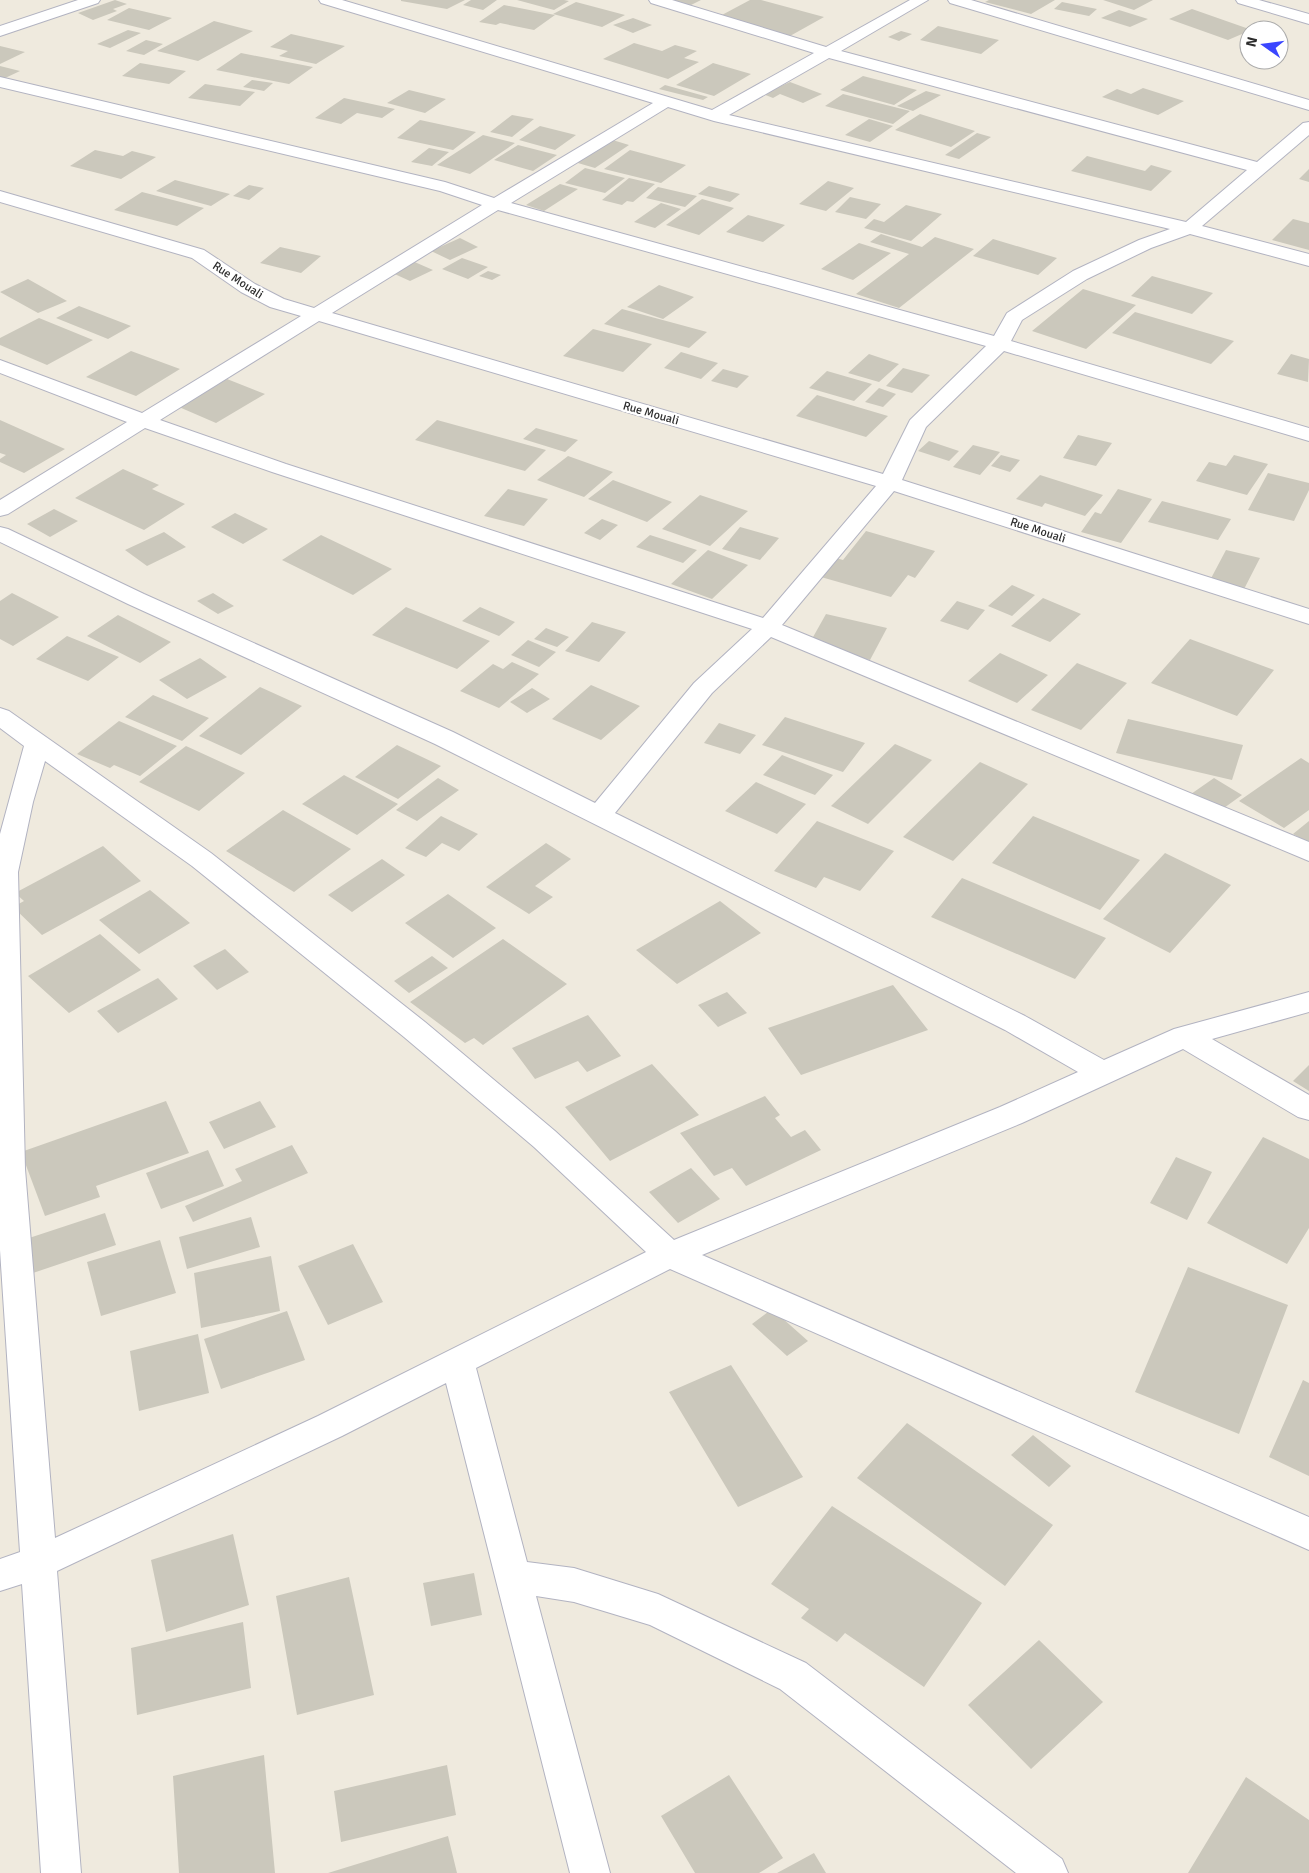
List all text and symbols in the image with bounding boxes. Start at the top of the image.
north arrow [1239,20,1289,70]
text: N [1242,35,1261,49]
street label: Rue Mouali [210,258,266,302]
street label: Rue Mouali [621,398,681,429]
street label: Rue Mouali [1008,514,1067,546]

